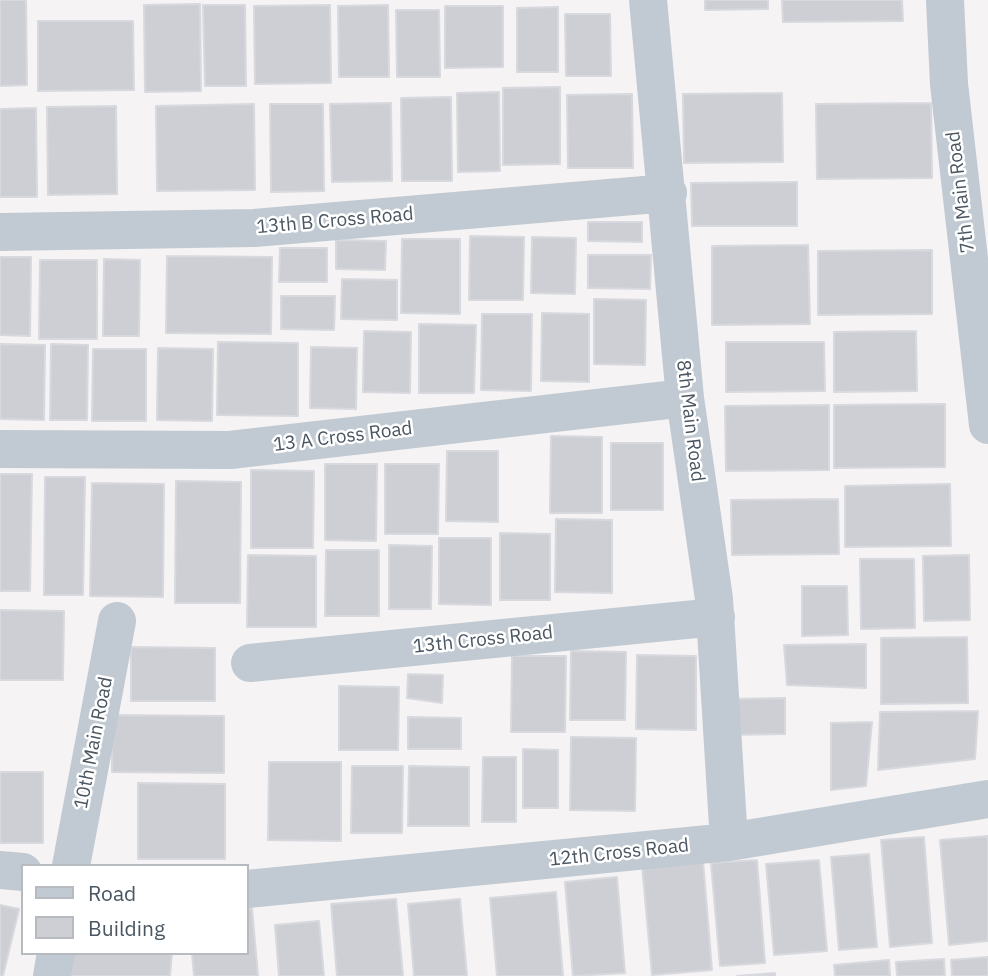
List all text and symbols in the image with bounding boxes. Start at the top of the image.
street label: 7th Main Road [942,130,980,254]
street label: 13th B Cross Road [256,203,414,239]
street label: 8th Main Road [671,359,709,483]
street label: 13 A Cross Road [272,417,414,457]
street label: 13th Cross Road [412,621,554,659]
street label: 10th Main Road [70,675,118,811]
street label: 12th Cross Road [548,834,690,872]
legend [21,864,248,955]
text: Road [88,879,136,907]
text: Building [88,914,165,942]

